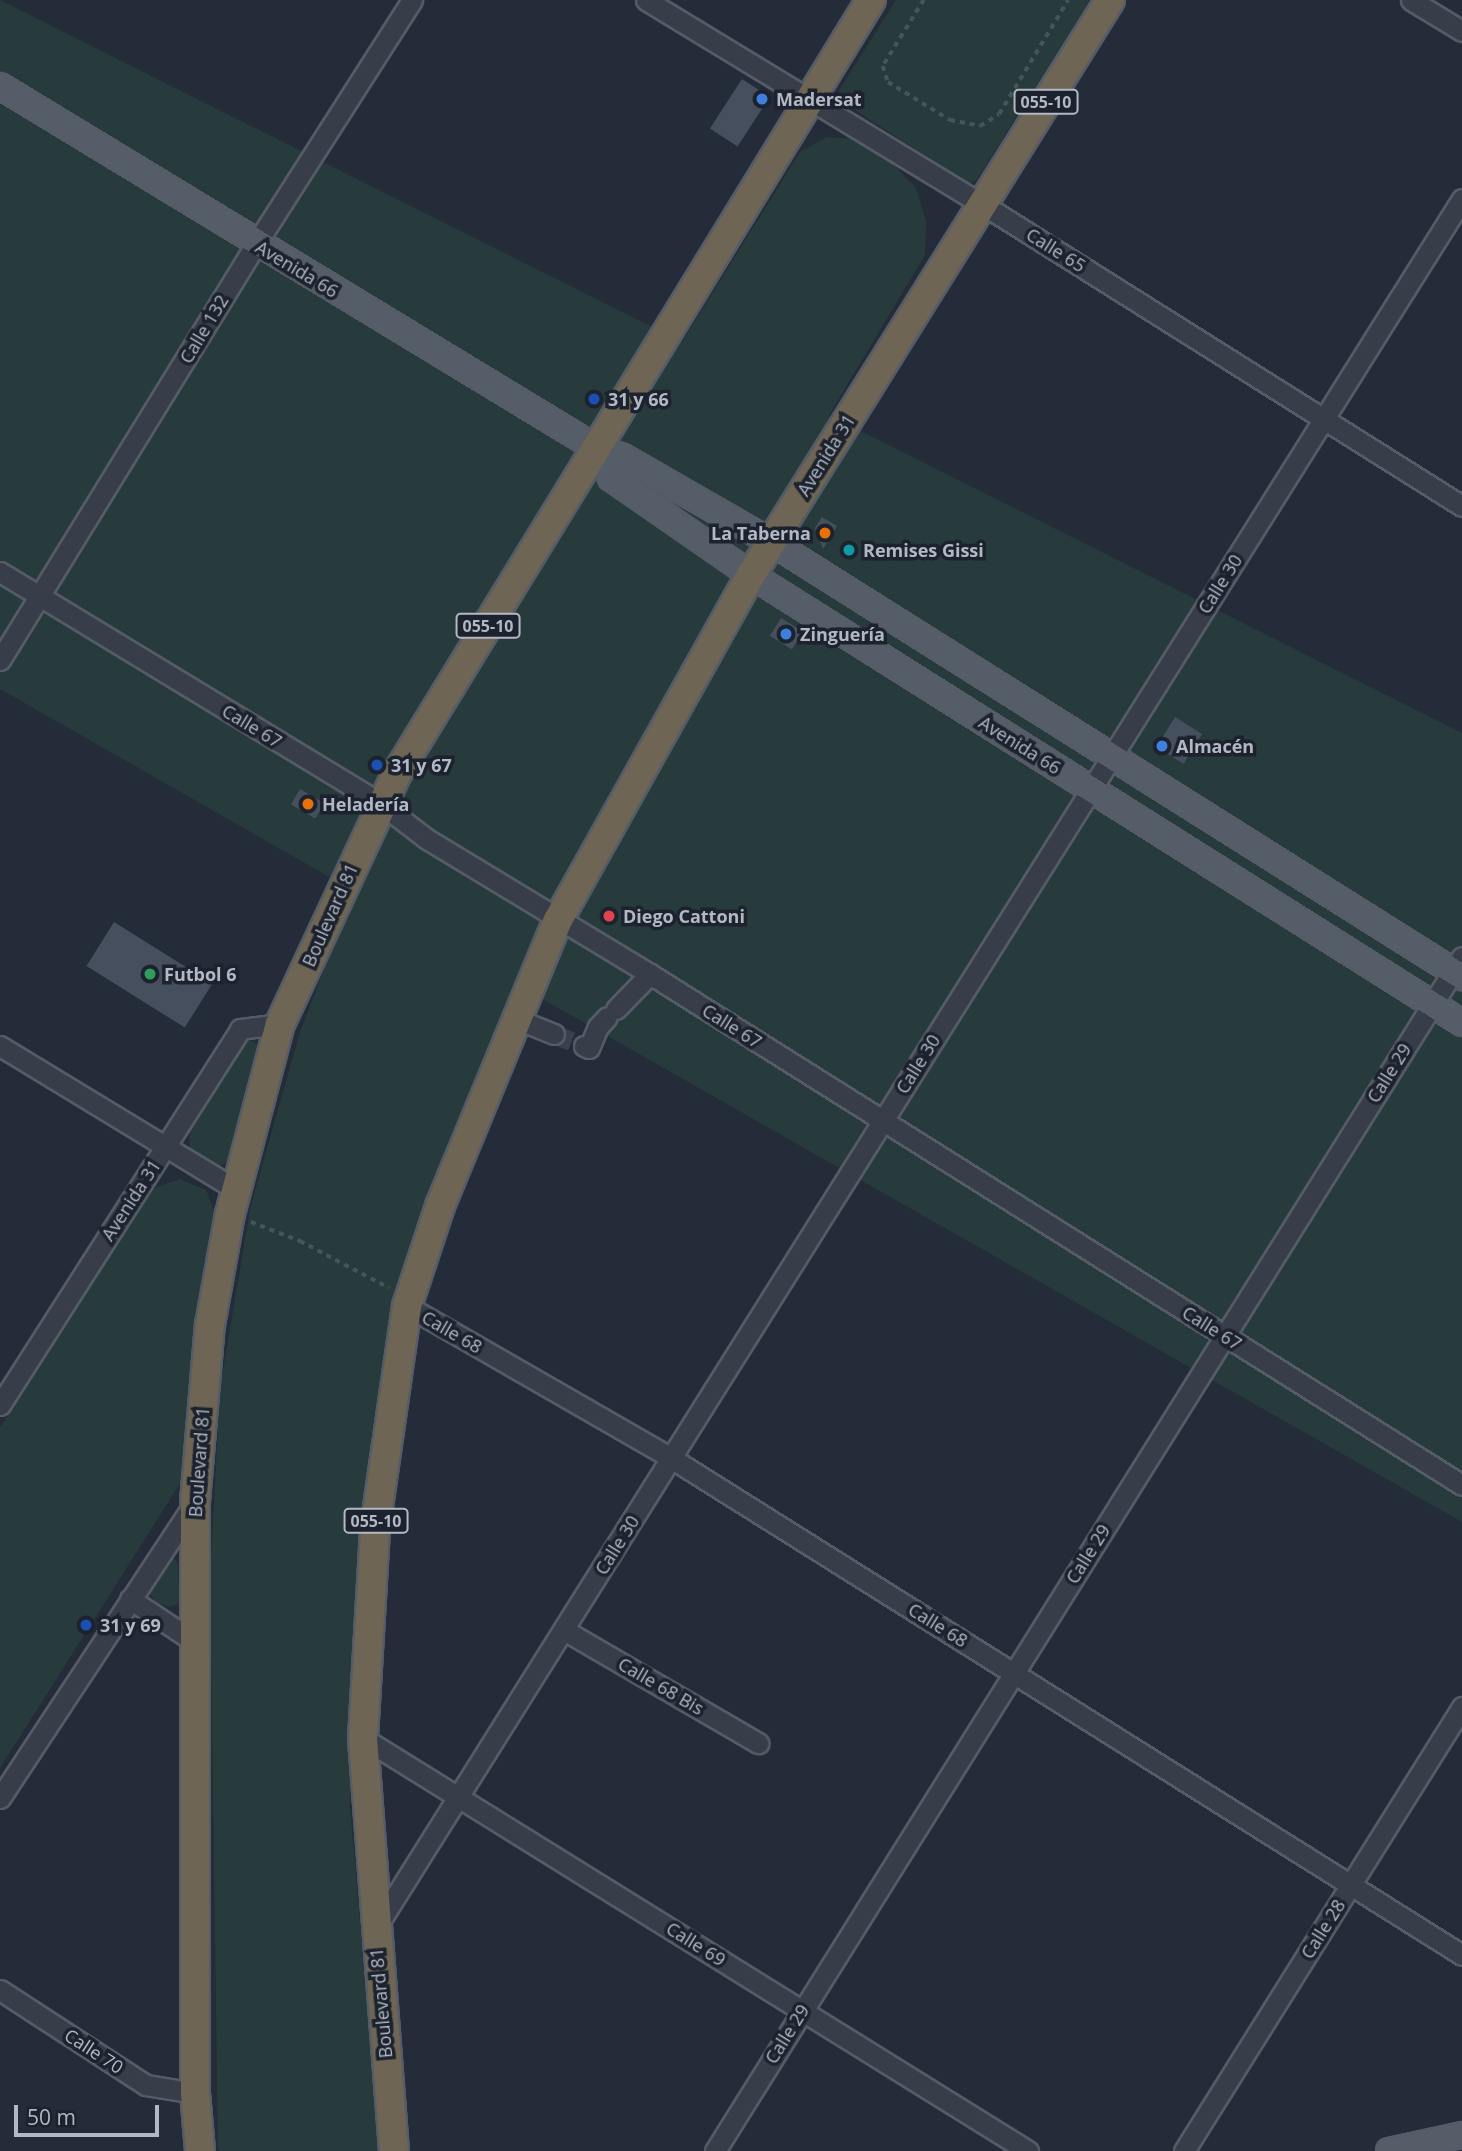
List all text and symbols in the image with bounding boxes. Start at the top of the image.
place label: Madersat [776,88,862,110]
road number: 055-10 [1013,90,1079,114]
marker: Madersat [754,91,770,107]
street label: Calle 65 [1022,223,1090,277]
street label: Avenida 66 [252,236,342,302]
street label: Calle 132 [175,291,233,367]
place label: 31 y 66 [608,388,669,410]
marker: 31 y 66 [586,391,602,407]
street label: Avenida 31 [792,410,860,500]
place label: La Taberna [711,522,811,544]
marker: La Taberna [817,525,833,541]
place label: Remises Gissi [863,539,984,561]
marker: Remises Gissi [841,542,857,558]
street label: Calle 30 [1193,550,1247,618]
road number: 055-10 [455,614,521,638]
place label: Zinguería [800,623,885,645]
marker: Zinguería [778,626,794,642]
street label: Calle 67 [218,700,286,752]
street label: Avenida 66 [975,711,1065,779]
place label: Almacén [1176,735,1254,757]
marker: Almacén [1154,738,1170,754]
place label: 31 y 67 [391,754,452,776]
marker: 31 y 67 [369,757,385,773]
place label: Heladería [322,793,409,815]
marker: Heladería [300,796,316,812]
street label: Boulevard 81 [298,860,362,970]
place label: Diego Cattoni [623,905,745,927]
marker: Diego Cattoni [601,908,617,924]
place label: Futbol 6 [164,963,237,985]
marker: Futbol 6 [142,966,158,982]
street label: Calle 67 [698,999,766,1053]
street label: Calle 30 [891,1030,945,1098]
street label: Calle 29 [1362,1039,1416,1107]
street label: Avenida 31 [97,1155,165,1245]
street label: Calle 67 [1178,1301,1246,1355]
street label: Calle 68 [418,1306,486,1358]
street label: Boulevard 81 [184,1406,214,1518]
road number: 055-10 [343,1508,409,1534]
street label: Calle 30 [590,1511,644,1579]
street label: Calle 29 [1061,1520,1115,1588]
street label: Calle 68 [904,1598,972,1652]
place label: 31 y 69 [100,1614,161,1636]
marker: 31 y 69 [78,1617,94,1633]
street label: Calle 68 Bis [614,1653,708,1719]
street label: Calle 28 [1296,1895,1350,1963]
street label: Calle 69 [662,1917,730,1971]
street label: Boulevard 81 [365,1947,397,2059]
street label: Calle 29 [760,2000,814,2068]
street label: Calle 70 [61,2024,127,2078]
scale bar [18,2092,163,2136]
text: 50 m [27,2103,76,2131]

